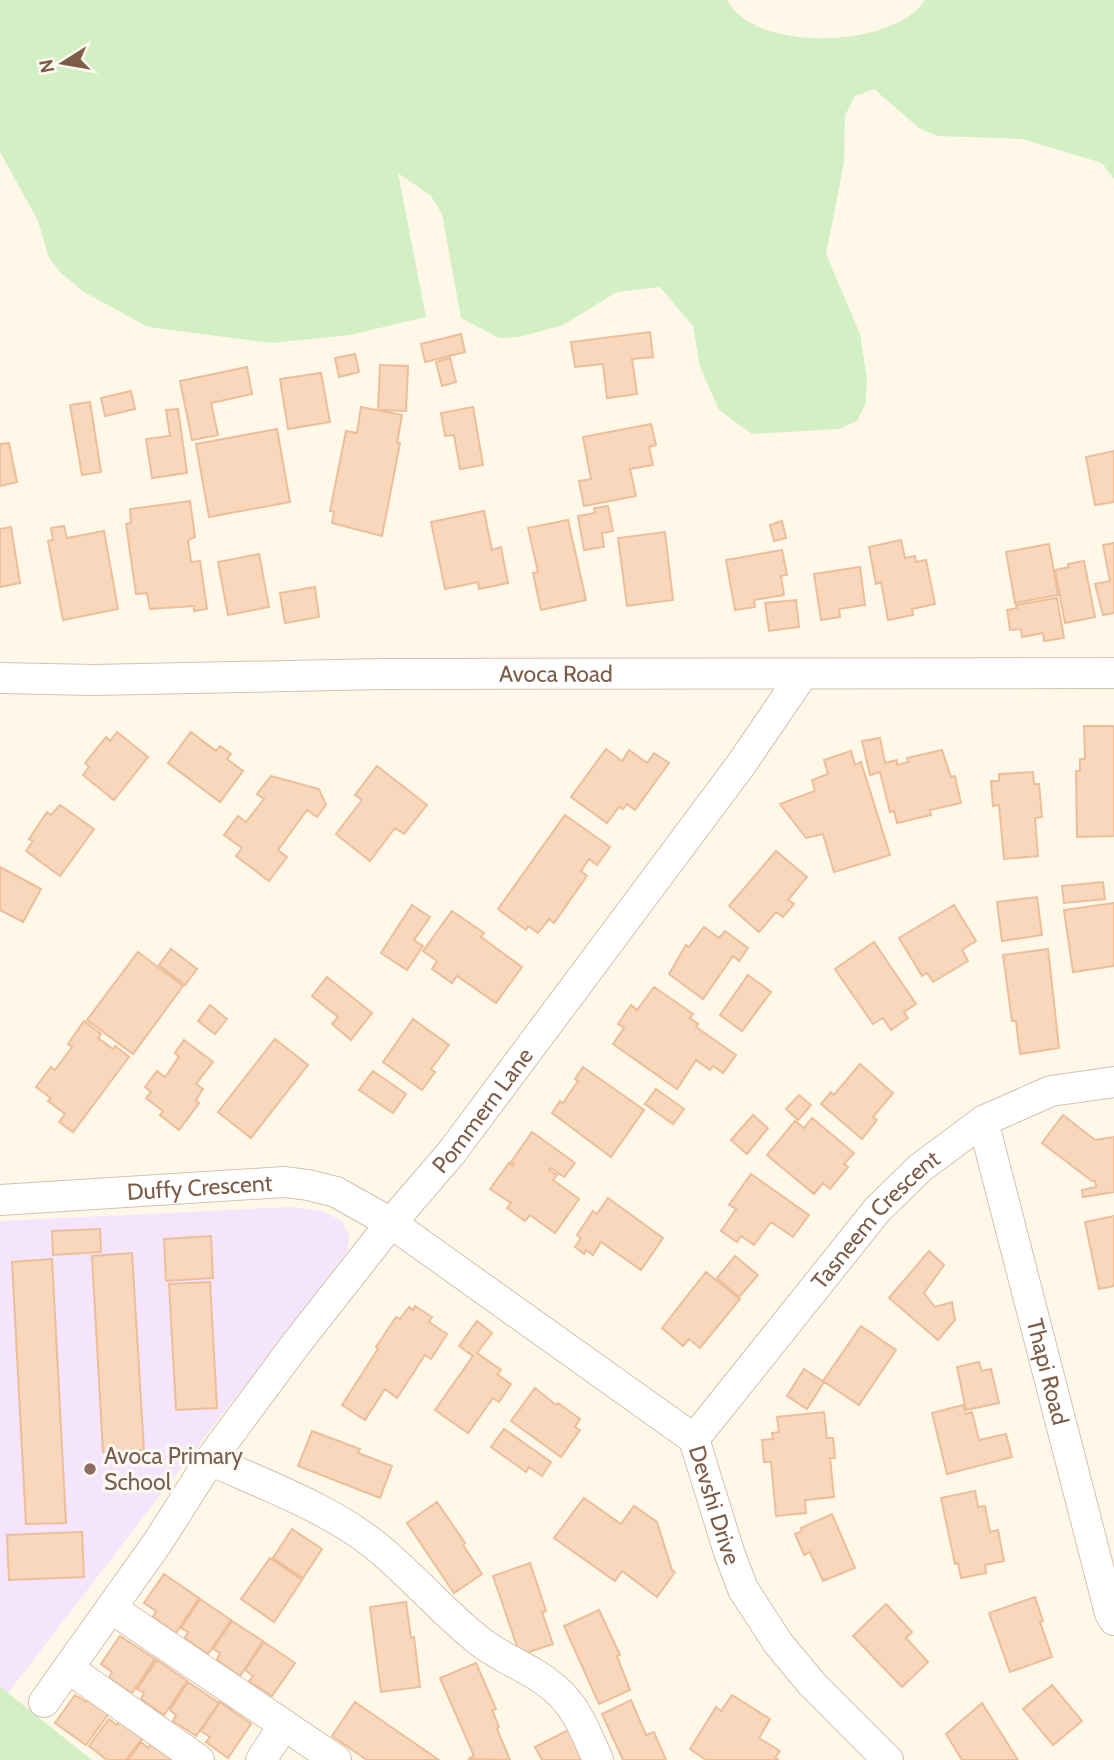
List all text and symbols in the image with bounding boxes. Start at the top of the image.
north arrow [28,28,98,98]
text: N [34,57,59,75]
street label: Avoca Road [499,660,613,688]
street label: Pommern Lane [426,1042,539,1179]
street label: Tasneem Crescent [805,1144,945,1295]
street label: Duffy Crescent [126,1169,273,1206]
street label: Thapi Road [1021,1316,1075,1428]
place label: Avoca Primary School [104,1442,243,1496]
street label: Devshi Drive [683,1442,747,1569]
marker: Avoca Primary School [82,1461,98,1477]

